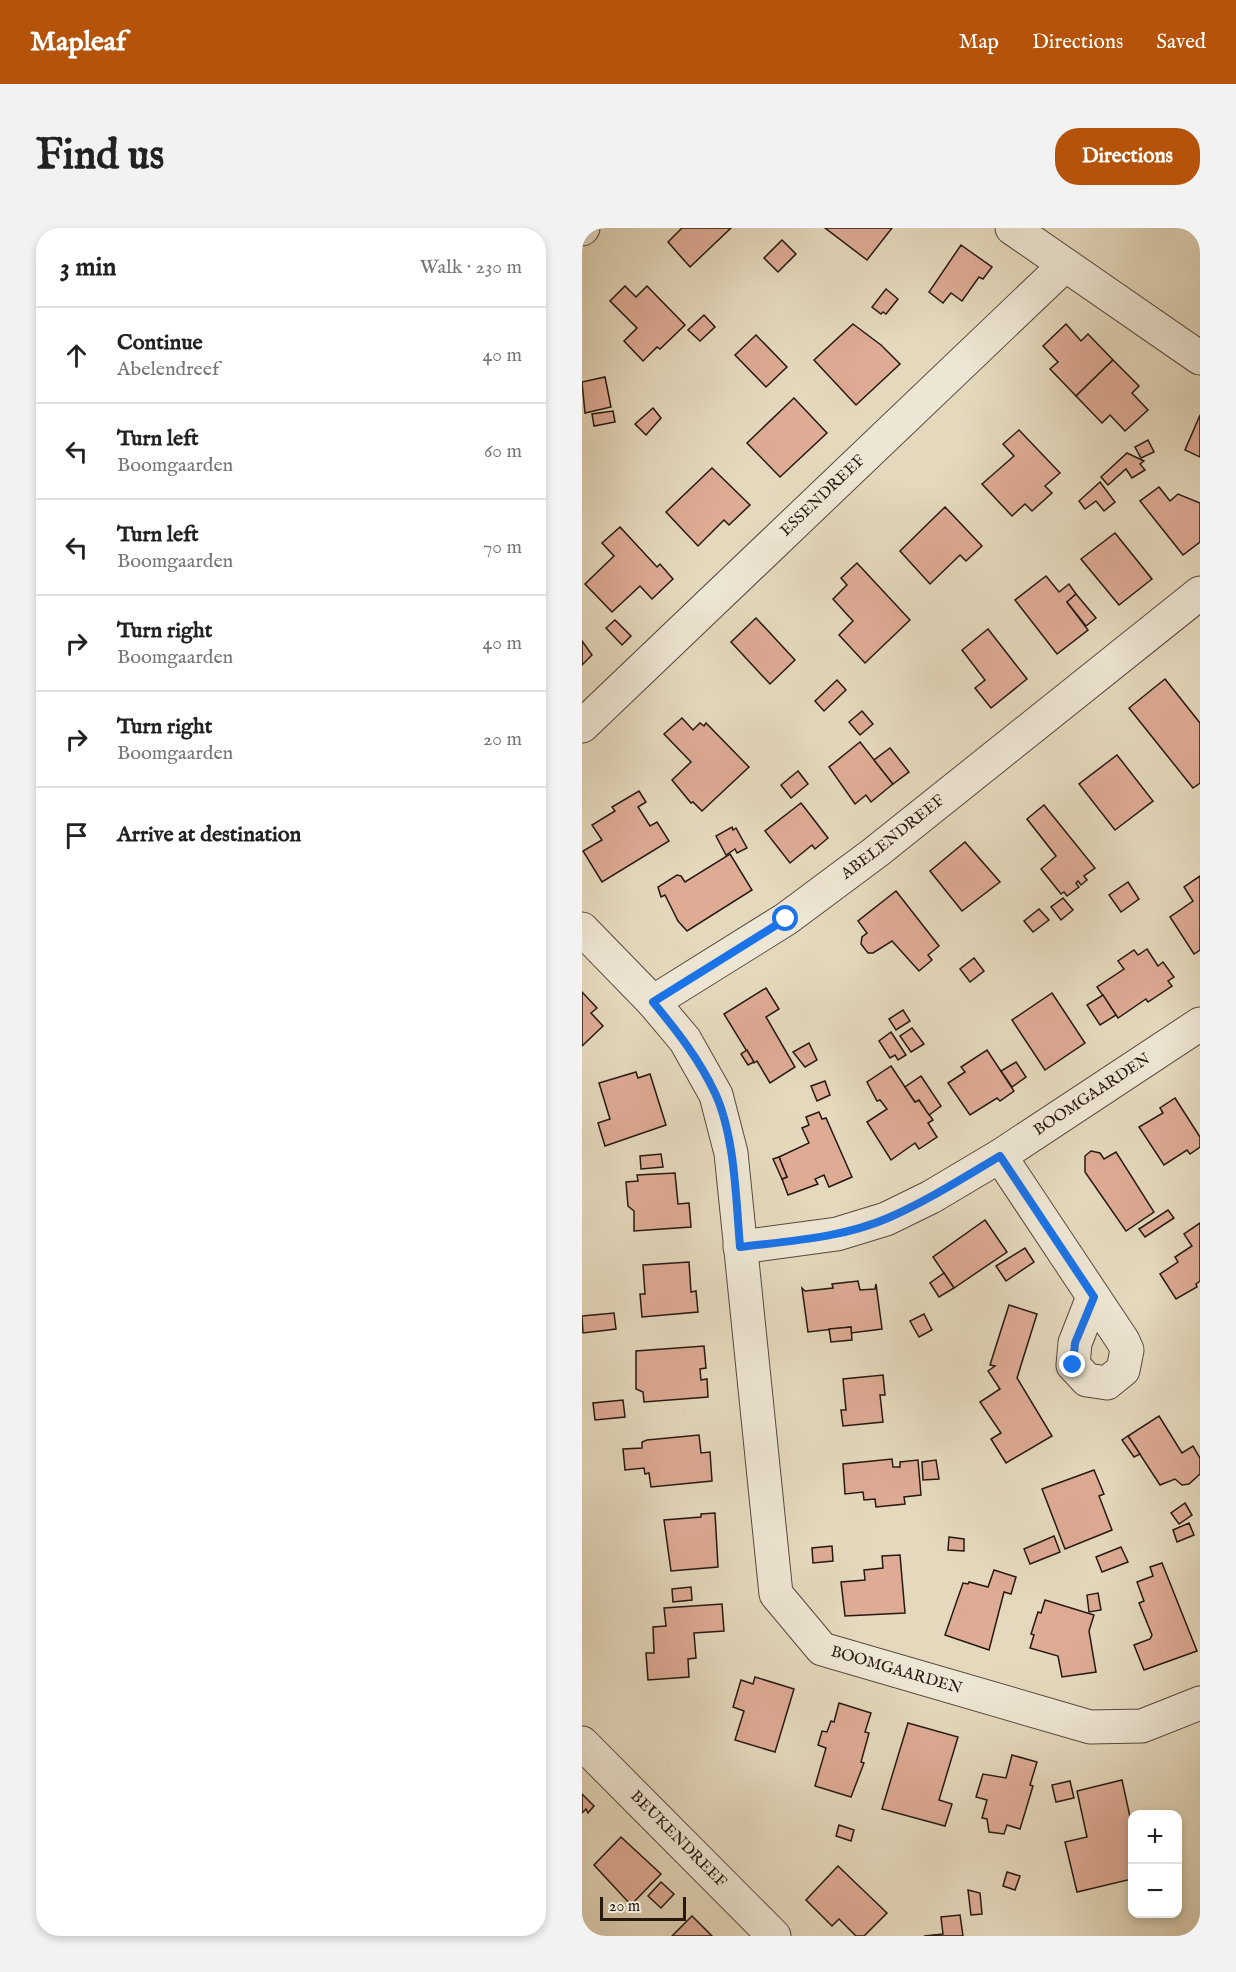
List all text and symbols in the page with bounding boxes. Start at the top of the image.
text: Mapleaf [30,25,126,60]
text: Map [959,29,999,56]
text: Directions [1032,29,1123,56]
text: Saved [1156,29,1206,56]
button: Directions [1055,128,1200,185]
text: Find us [36,130,164,183]
text: 3 min [60,251,116,284]
text: Walk · 230 m [420,255,522,280]
text: Continue [117,329,203,357]
icon: ahead [60,339,93,372]
text: 40 m [483,343,522,368]
text: Abelendreef [117,357,219,382]
text: Turn left [117,425,199,453]
icon: left [60,435,93,468]
text: 60 m [484,439,522,464]
street label: ESSENDREEF [776,451,869,541]
text: Boomgaarden [117,453,233,478]
text: Turn left [117,521,199,549]
icon: left [60,531,93,564]
text: 70 m [483,535,522,560]
text: Boomgaarden [117,549,233,574]
text: Turn right [117,617,212,645]
icon: right [60,627,93,660]
text: 40 m [483,631,522,656]
text: Boomgaarden [117,645,233,670]
text: Turn right [117,713,212,741]
icon: right [60,723,93,756]
text: 20 m [483,727,522,752]
text: Boomgaarden [117,741,233,766]
street label: ABELENDREEF [837,791,949,885]
icon: arrive [60,819,93,852]
text: Arrive at destination [117,821,301,849]
route start [772,905,798,931]
street label: BOOMGAARDEN [1030,1049,1155,1141]
route end [1059,1351,1085,1377]
street label: BOOMGAARDEN [828,1642,964,1699]
street label: BEUKENDREEF [625,1787,730,1892]
map controls [1128,1810,1182,1918]
button: + [1128,1810,1182,1864]
button: − [1128,1864,1182,1918]
scale bar [600,1894,686,1922]
text: 20 m [609,1897,640,1917]

